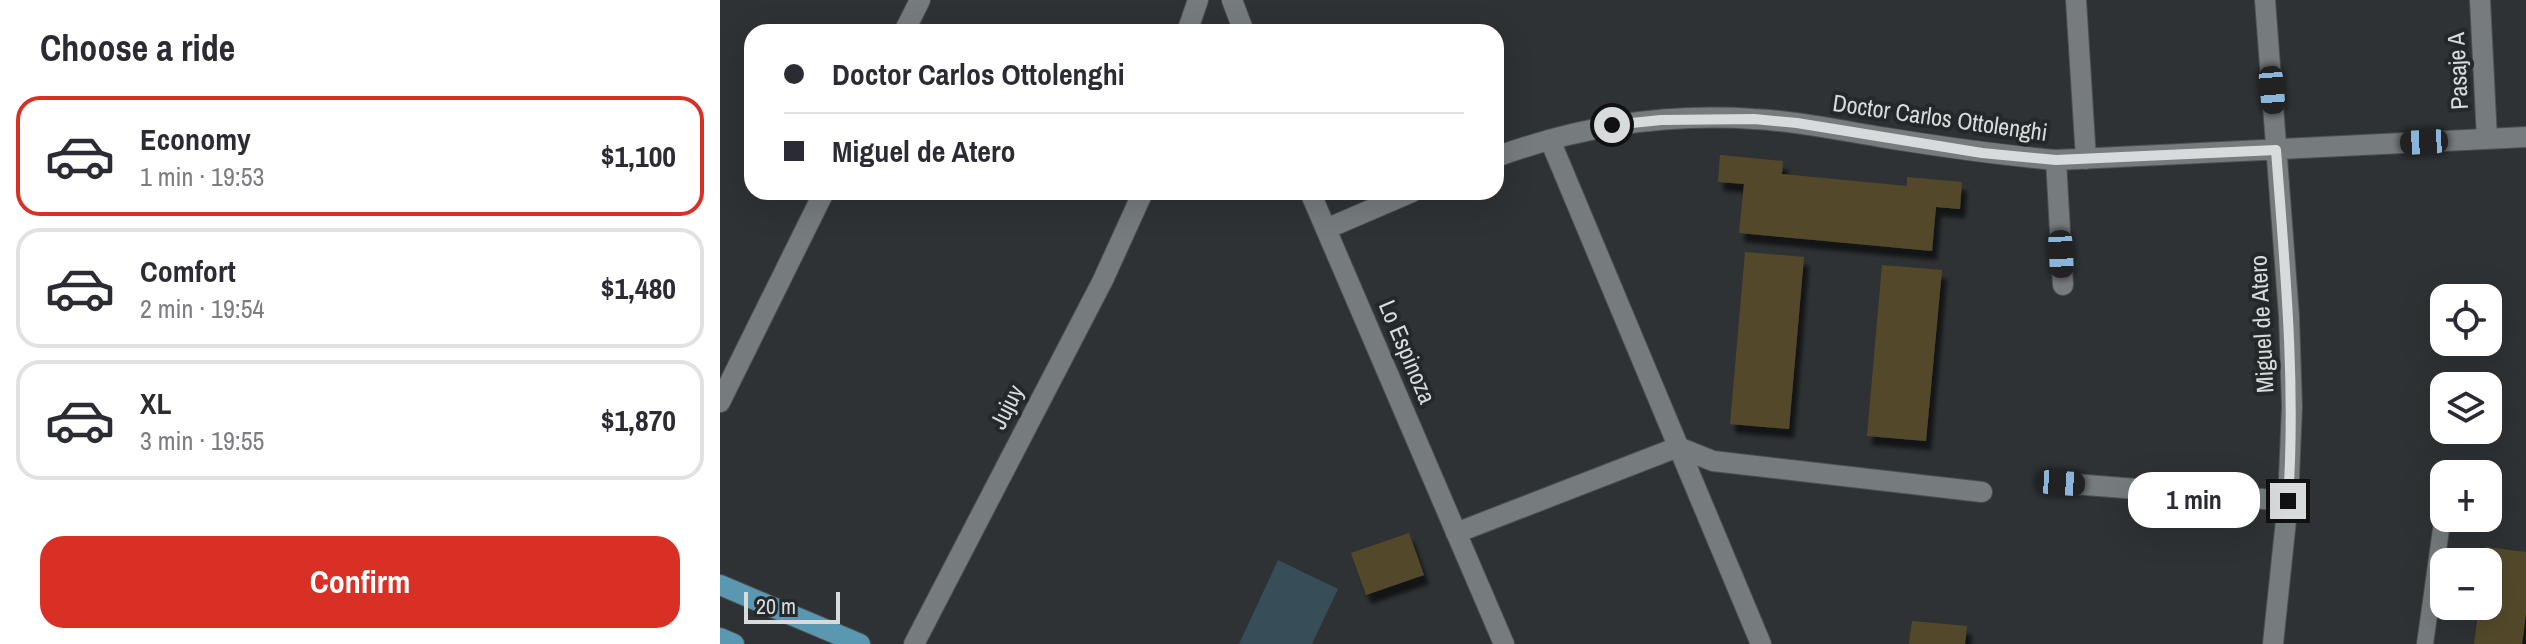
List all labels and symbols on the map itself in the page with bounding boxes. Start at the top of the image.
street label: Pasaje A [2439,31,2475,111]
car [2258,65,2286,115]
street label: Doctor Carlos Ottolenghi [1831,86,2050,148]
route start [1594,107,1630,143]
car [2399,129,2449,155]
car [2048,229,2074,279]
street label: Miguel de Atero [2241,254,2281,394]
street label: Lo Espinoza [1372,295,1444,408]
street label: Jujuy [981,379,1031,434]
car [2036,469,2086,497]
callout: 1 min [2128,473,2260,529]
route end [2270,483,2306,519]
scale bar [744,588,840,624]

